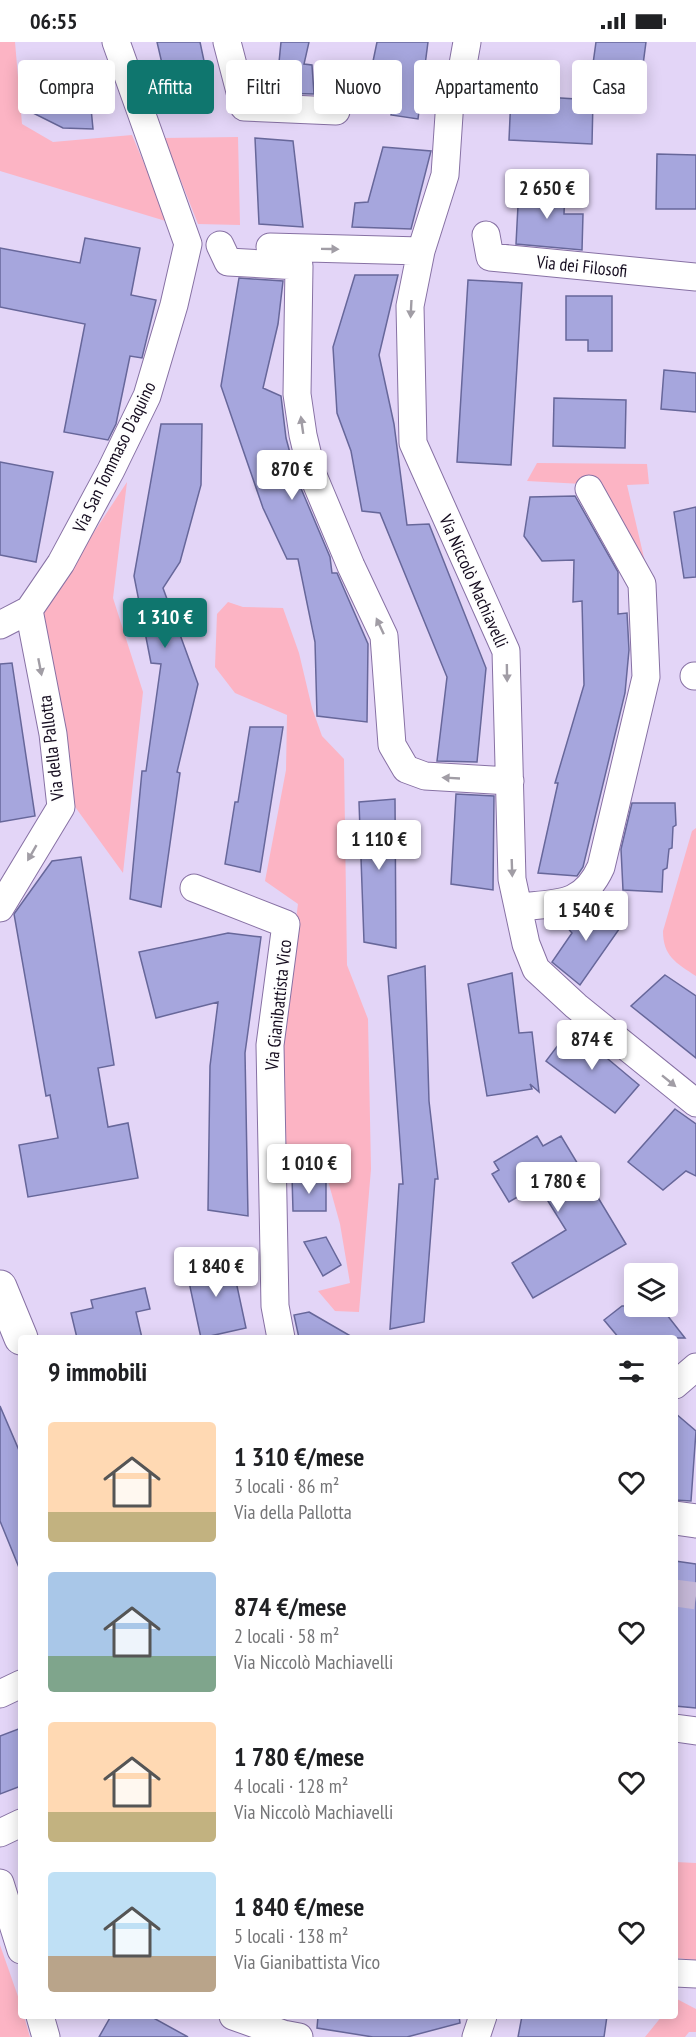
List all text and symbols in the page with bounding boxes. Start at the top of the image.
text: 06:55 [30,7,78,35]
chip: Compra [18,60,115,114]
chip: Affitta [127,60,214,114]
chip: Filtri [226,60,302,114]
chip: Nuovo [314,60,402,114]
chip: Appartamento [414,60,560,114]
chip: Casa [572,60,647,114]
pin: 2 650 € [492,169,602,220]
text: 2 650 € [519,175,575,201]
one-way arrow [321,245,340,254]
street label: Via dei Filosofi [534,250,629,282]
one-way arrow [407,299,416,318]
street label: Via San Tommaso D'aquino [67,377,161,537]
one-way arrow [297,415,306,434]
pin: 870 € [250,450,334,501]
text: 870 € [271,456,313,482]
street label: Via Niccolò Machiavelli [434,510,514,651]
pin: 1 310 € [110,598,220,649]
text: 1 310 € [137,604,193,630]
one-way arrow [375,617,384,634]
one-way arrow [36,658,45,677]
one-way arrow [502,663,511,682]
street label: Via della Pallotta [33,694,69,803]
one-way arrow [442,773,461,782]
pin: 1 110 € [324,820,434,871]
text: 1 110 € [351,826,407,852]
one-way arrow [28,844,38,861]
one-way arrow [507,858,517,877]
pin: 1 540 € [531,891,641,942]
text: 1 540 € [558,897,614,923]
street label: Via Gianibattista Vico [260,938,296,1073]
pin: 874 € [550,1020,634,1071]
text: 874 € [571,1026,613,1052]
one-way arrow [661,1075,677,1088]
pin: 1 010 € [254,1144,364,1195]
text: 1 010 € [281,1150,337,1176]
pin: 1 780 € [503,1162,613,1213]
text: 1 780 € [530,1168,586,1194]
pin: 1 840 € [161,1247,271,1298]
text: 1 840 € [188,1253,244,1279]
map controls [624,1263,678,1317]
button: layers [624,1263,678,1317]
text: 9 immobili [48,1355,147,1388]
icon: filters [615,1355,648,1388]
text: 1 310 €/mese [234,1440,364,1473]
icon: home [96,1446,168,1518]
icon: heart [615,1466,648,1499]
text: 3 locali · 86 m² [234,1473,339,1499]
text: Via della Pallotta [234,1499,352,1525]
text: 874 €/mese [234,1590,347,1623]
icon: home [96,1596,168,1668]
icon: heart [615,1616,648,1649]
text: 2 locali · 58 m² [234,1623,339,1649]
text: Via Niccolò Machiavelli [234,1649,393,1675]
text: 1 780 €/mese [234,1740,364,1773]
icon: home [96,1746,168,1818]
icon: heart [615,1766,648,1799]
text: 4 locali · 128 m² [234,1773,348,1799]
text: Via Niccolò Machiavelli [234,1799,393,1825]
text: 1 840 €/mese [234,1890,364,1923]
icon: home [96,1896,168,1968]
icon: heart [615,1916,648,1949]
text: 5 locali · 138 m² [234,1923,348,1949]
text: Via Gianibattista Vico [234,1949,380,1975]

